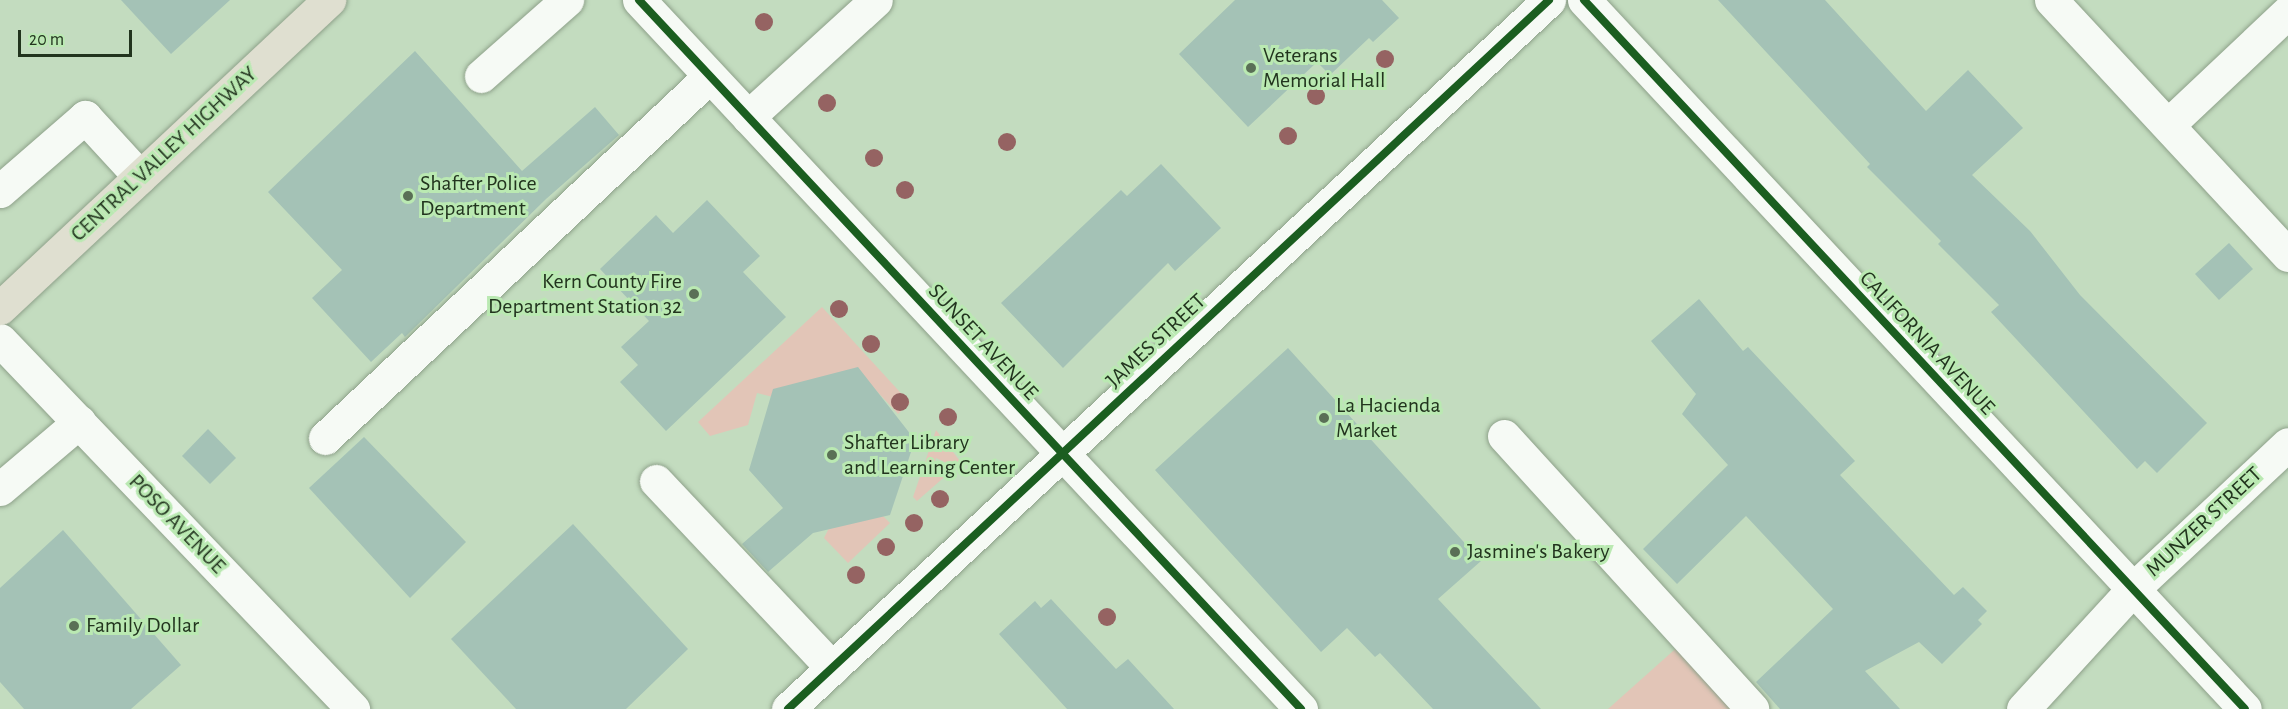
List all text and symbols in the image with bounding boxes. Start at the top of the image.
scale bar [21,18,135,56]
text: 20 m [29,31,64,49]
place label: Veterans Memorial Hall [1263,42,1386,94]
street label: CENTRAL VALLEY HIGHWAY [65,61,263,247]
marker: Veterans Memorial Hall [1244,61,1258,75]
place label: Shafter Police Department [420,170,537,222]
marker: Shafter Police Department [401,189,415,203]
street label: CALIFORNIA AVENUE [1854,266,2000,420]
place label: Kern County Fire Department Station 32 [488,268,682,320]
street label: SUNSET AVENUE [922,278,1044,406]
marker: Kern County Fire Department Station 32 [687,287,701,301]
street label: JAMES STREET [1101,288,1211,394]
place label: La Hacienda Market [1336,392,1441,444]
marker: La Hacienda Market [1317,411,1331,425]
place label: Shafter Library and Learning Center [844,429,1015,481]
marker: Shafter Library and Learning Center [825,448,839,462]
street label: MUNZER STREET [2140,461,2268,583]
street label: POSO AVENUE [123,469,231,579]
place label: Jasmine's Bakery [1467,539,1610,565]
marker: Jasmine's Bakery [1448,545,1462,559]
place label: Family Dollar [86,613,199,639]
marker: Family Dollar [67,619,81,633]

